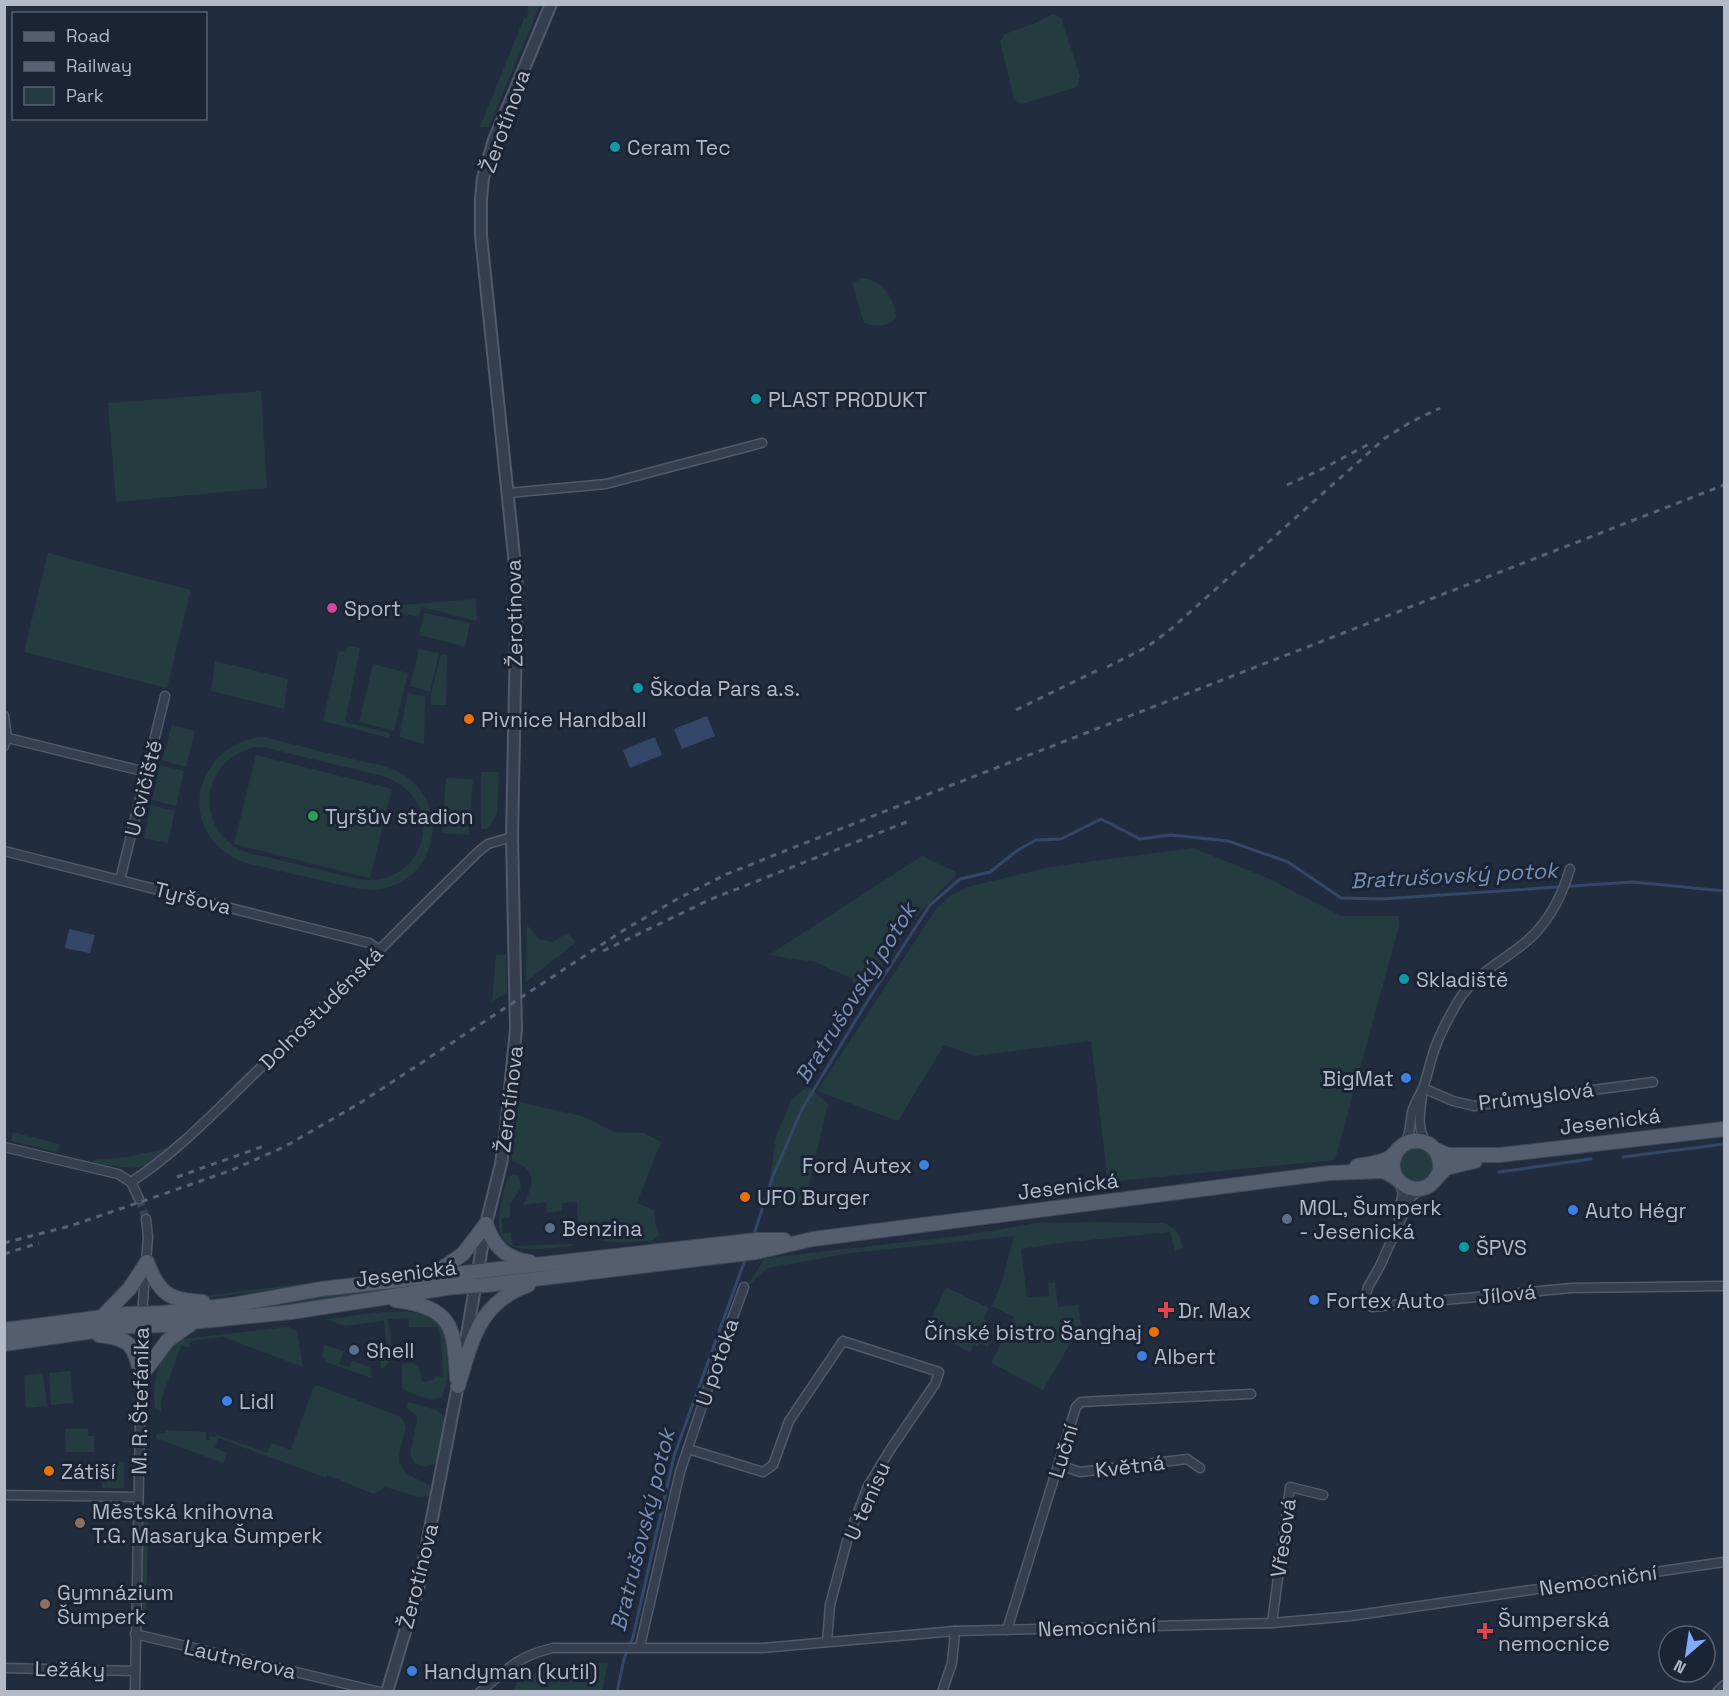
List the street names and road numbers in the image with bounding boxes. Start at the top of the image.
street label: Žerotínova [474,66,536,176]
street label: Žerotínova [500,559,528,667]
street label: U cvičiště [118,737,168,839]
street label: Tyršova [152,875,234,921]
street label: Dolnostudénská [253,940,389,1076]
street label: Žerotínova [489,1044,529,1154]
street label: Průmyslová [1477,1076,1595,1116]
street label: Jesenická [1558,1101,1662,1141]
street label: Jesenická [1016,1166,1120,1206]
street label: Jesenická [354,1253,458,1293]
street label: Jílová [1477,1278,1537,1310]
street label: U potoka [689,1315,745,1409]
street label: M. R. Štefánika [125,1327,155,1475]
street label: Luční [1042,1420,1084,1481]
street label: Květná [1094,1448,1166,1484]
street label: U tenisu [838,1458,896,1544]
street label: Vřesová [1264,1497,1302,1579]
street label: Žerotínova [392,1521,444,1631]
street label: Nemocniční [1537,1558,1659,1602]
street label: Nemocniční [1037,1611,1158,1643]
street label: Lautnerova [181,1633,299,1685]
street label: Ležáky [34,1655,106,1683]

